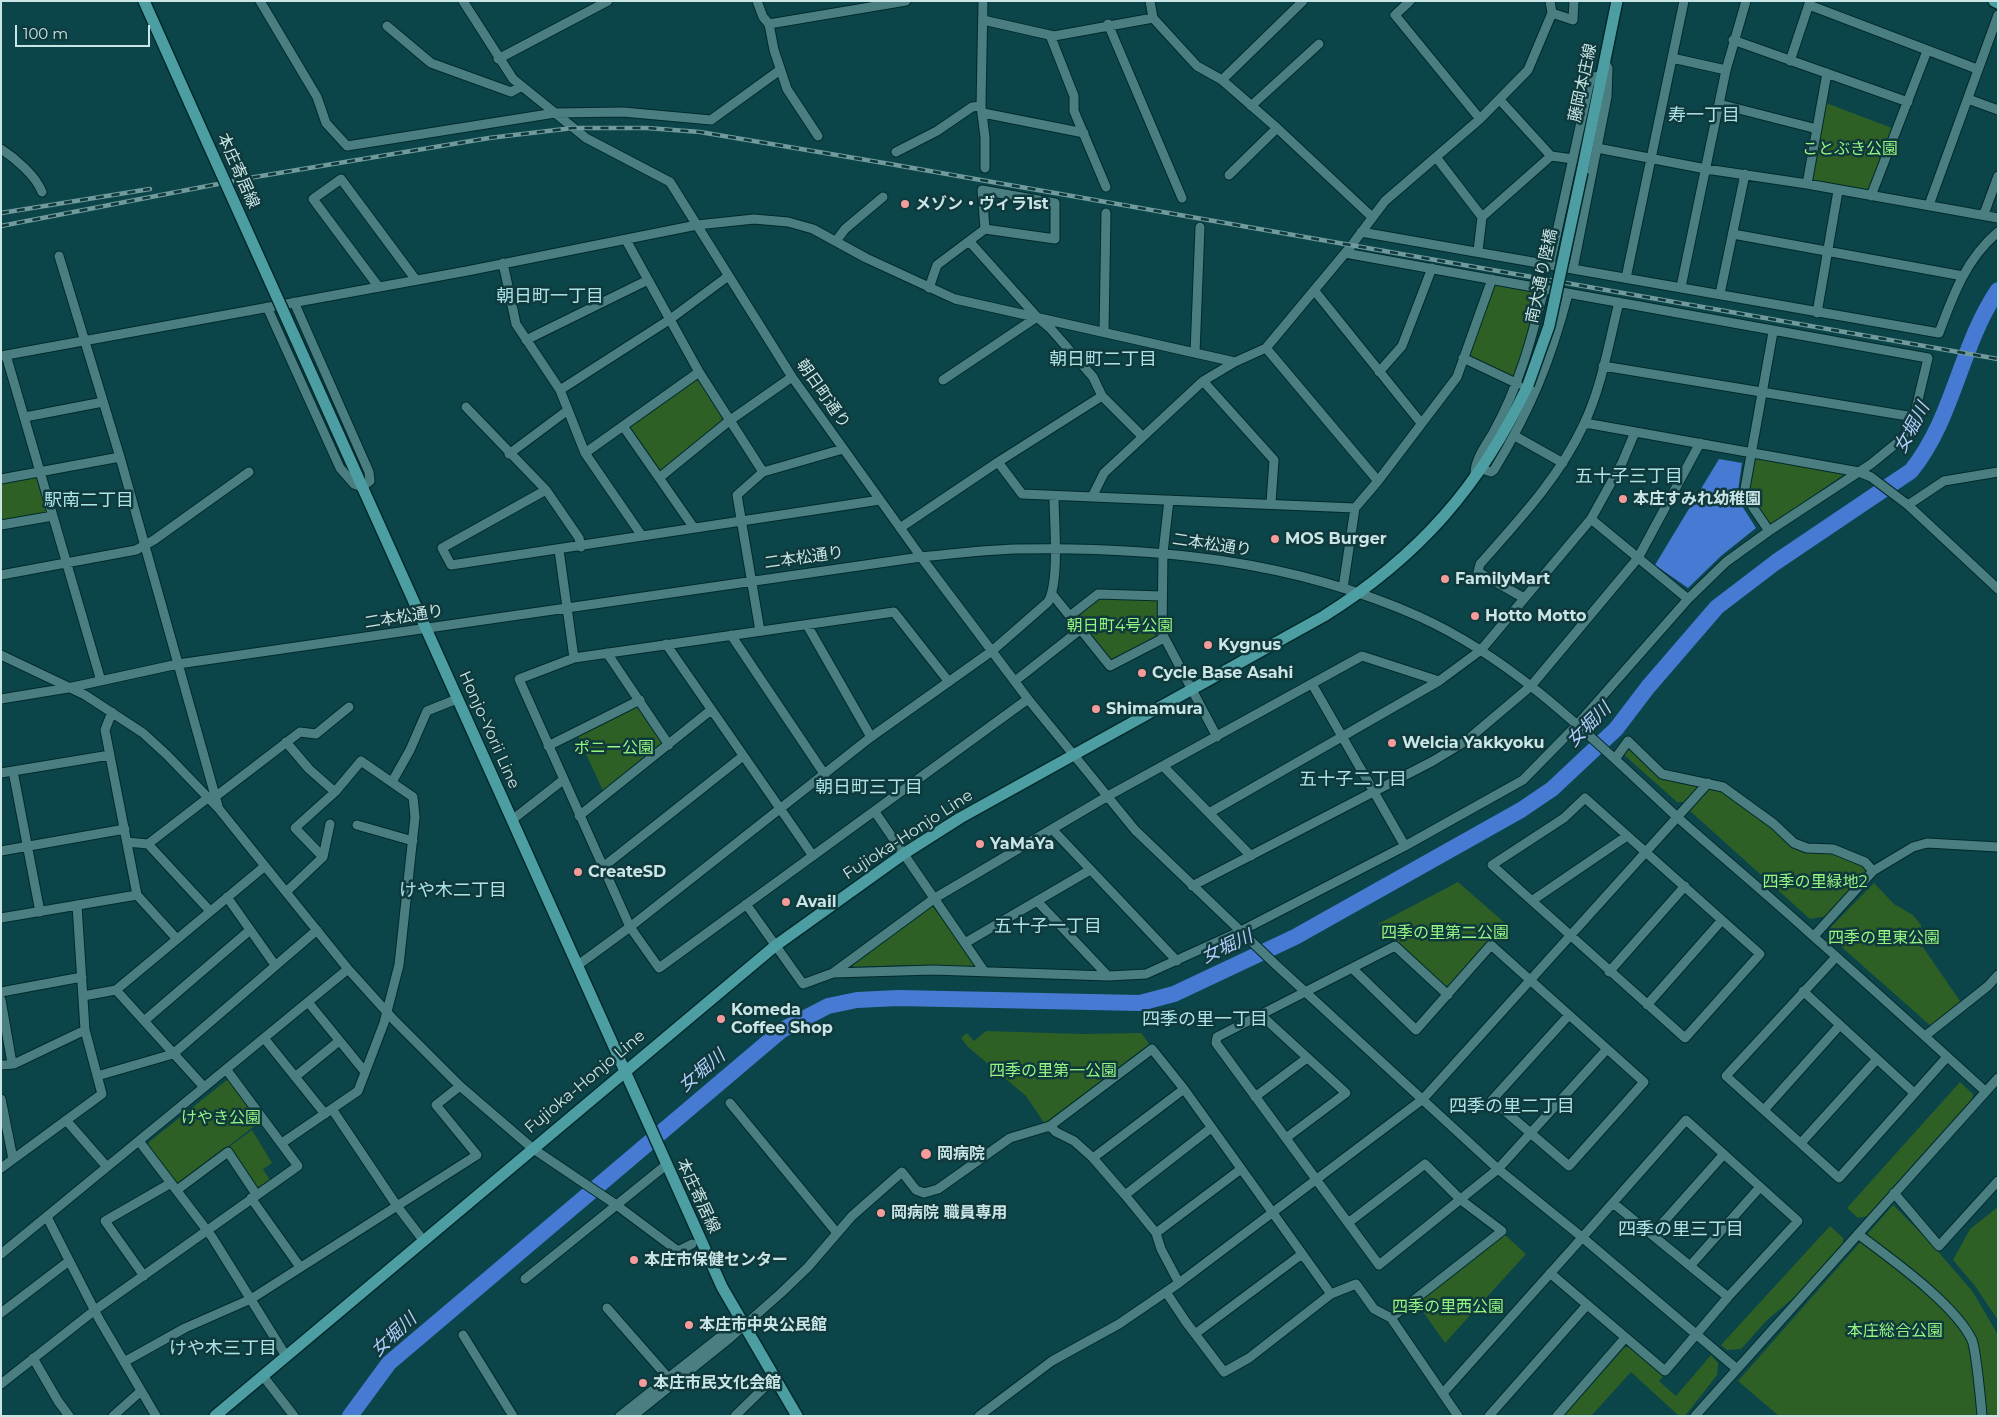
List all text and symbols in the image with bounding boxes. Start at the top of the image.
scale bar [18,15,152,47]
text: 100 m [23,24,68,43]
street label: 藤岡本庄線 [1565,42,1601,124]
district label: 寿一丁目 [1668,105,1740,127]
street label: 本庄寄居線 [213,131,263,211]
park label: ことぶき公園 [1802,139,1898,159]
place label: メゾン・ヴィラ1st [915,194,1049,214]
marker: メゾン・ヴィラ1st [899,198,911,210]
street label: 南大通り陸橋 [1523,227,1561,325]
district label: 朝日町一丁目 [496,286,604,308]
district label: 朝日町二丁目 [1049,349,1157,371]
street label: 朝日町通り [792,356,854,432]
water label: 女堀川 [1890,399,1934,457]
district label: 五十子三丁目 [1575,466,1683,488]
place label: 本庄すみれ幼稚園 [1633,489,1761,509]
district label: 駅南二丁目 [44,490,134,512]
marker: 本庄すみれ幼稚園 [1617,493,1629,505]
place label: MOS Burger [1285,529,1387,549]
street label: 二本松通り [1171,530,1253,560]
marker: MOS Burger [1269,533,1281,545]
street label: 二本松通り [763,543,845,573]
place label: FamilyMart [1455,569,1550,589]
marker: FamilyMart [1439,573,1451,585]
street label: 二本松通り [363,601,445,633]
place label: Hotto Motto [1485,606,1587,626]
marker: Hotto Motto [1469,610,1481,622]
park label: 朝日町4号公園 [1067,616,1173,636]
place label: Kygnus [1218,635,1281,655]
marker: Kygnus [1202,639,1214,651]
place label: Cycle Base Asahi [1152,663,1293,683]
marker: Cycle Base Asahi [1136,667,1148,679]
street label: Honjo-Yorii Line [454,668,524,792]
water label: 女堀川 [1562,698,1616,752]
place label: Shimamura [1106,699,1203,719]
marker: Shimamura [1090,703,1102,715]
place label: Welcia Yakkyoku [1402,733,1545,753]
marker: Welcia Yakkyoku [1386,737,1398,749]
park label: ポニー公園 [574,738,654,758]
district label: 五十子二丁目 [1299,769,1407,791]
district label: 朝日町三丁目 [815,777,923,799]
street label: Fujioka-Honjo Line [839,786,977,884]
place label: YaMaYa [990,834,1054,854]
marker: YaMaYa [974,838,986,850]
place label: CreateSD [588,862,666,882]
marker: CreateSD [572,866,584,878]
park label: 四季の里緑地2 [1762,872,1868,892]
district label: けや木二丁目 [399,880,507,902]
place label: Avail [796,892,837,912]
marker: Avail [780,896,792,908]
district label: 五十子一丁目 [994,916,1102,938]
park label: 四季の里第二公園 [1381,923,1509,943]
water label: 女堀川 [1198,926,1256,968]
park label: 四季の里東公園 [1828,928,1940,948]
place label: Komeda Coffee Shop [731,1000,833,1038]
district label: 四季の里一丁目 [1142,1009,1268,1031]
marker: Komeda Coffee Shop [715,1013,727,1025]
street label: Fujioka-Honjo Line [521,1026,649,1138]
water label: 女堀川 [674,1045,730,1097]
park label: 四季の里第一公園 [989,1061,1117,1081]
district label: 四季の里二丁目 [1449,1096,1575,1118]
park label: けやき公園 [181,1108,261,1128]
place label: 岡病院 [937,1144,985,1164]
marker: 岡病院 [919,1147,933,1161]
street label: 本庄寄居線 [672,1156,724,1236]
place label: 岡病院 職員専用 [891,1203,1008,1223]
marker: 岡病院 職員専用 [875,1207,887,1219]
district label: 四季の里三丁目 [1618,1219,1744,1241]
place label: 本庄市保健センター [644,1250,788,1270]
marker: 本庄市保健センター [628,1254,640,1266]
park label: 四季の里西公園 [1392,1297,1504,1317]
water label: 女堀川 [367,1309,421,1361]
place label: 本庄市中央公民館 [699,1315,827,1335]
marker: 本庄市中央公民館 [683,1319,695,1331]
park label: 本庄総合公園 [1847,1321,1943,1341]
district label: けや木三丁目 [169,1338,277,1360]
place label: 本庄市民文化会館 [653,1373,781,1393]
marker: 本庄市民文化会館 [637,1377,649,1389]

